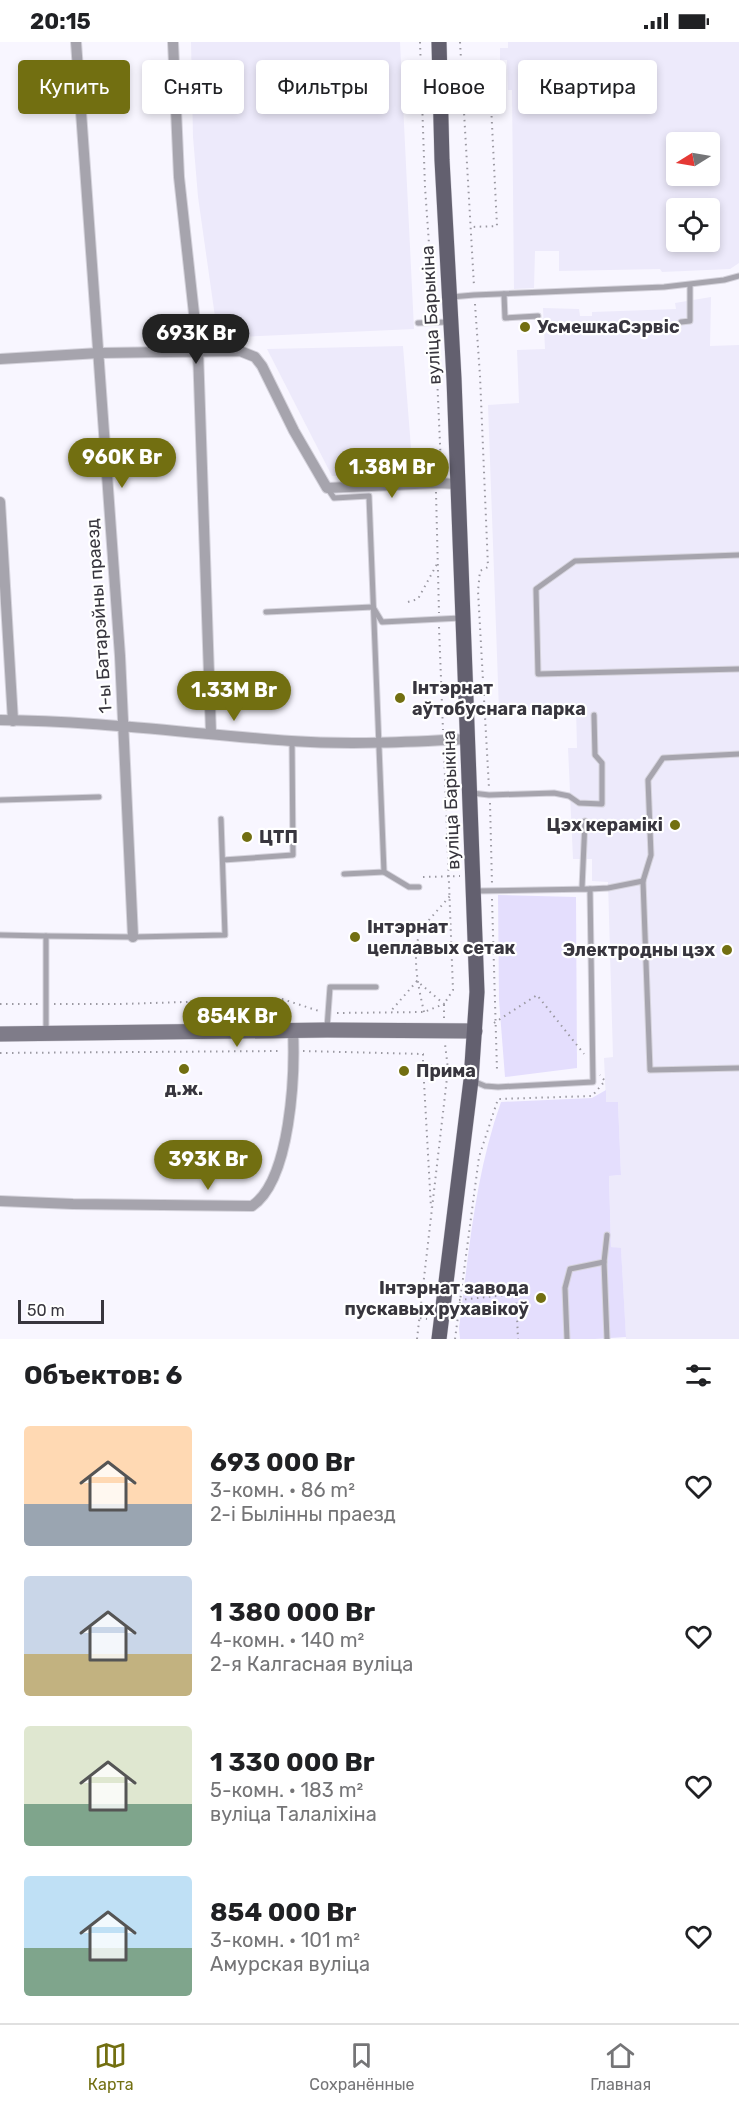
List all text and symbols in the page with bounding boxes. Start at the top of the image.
text: 20:15 [30,8,91,35]
chip: Купить [18,60,130,114]
chip: Снять [142,60,244,114]
chip: Фильтры [256,60,389,114]
chip: Новое [401,60,506,114]
chip: Квартира [518,60,657,114]
north arrow [666,132,720,186]
map controls [666,132,720,252]
button: locate [666,198,720,252]
street label: вуліца Барыкіна [416,245,446,385]
pin: 693K Br [141,314,251,365]
place label: УсмешкаСэрвіс [537,316,680,338]
marker: УсмешкаСэрвіс [518,320,532,334]
text: 693K Br [156,321,236,345]
pin: 960K Br [67,438,177,489]
text: 960K Br [82,445,162,469]
pin: 1.38M Br [330,448,454,499]
text: 1.38M Br [349,455,435,479]
street label: 1-ы Батарэйны праезд [81,518,117,714]
pin: 1.33M Br [172,671,296,722]
place label: Інтэрнат аўтобуснага парка [412,677,586,720]
text: 1.33M Br [191,678,277,702]
marker: Інтэрнат аўтобуснага парка [393,691,407,705]
street label: вуліца Барыкіна [438,730,464,870]
place label: Цэх керамікі [546,814,663,836]
marker: Цэх керамікі [668,818,682,832]
place label: ЦТП [259,826,298,848]
marker: ЦТП [240,830,254,844]
place label: Інтэрнат цеплавых сетак [367,916,516,959]
marker: Інтэрнат цеплавых сетак [348,930,362,944]
place label: Электродны цэх [563,939,715,961]
marker: Электродны цэх [720,943,734,957]
pin: 854K Br [182,997,292,1048]
text: 854K Br [197,1004,277,1028]
place label: Прима [416,1060,476,1082]
marker: д.ж. [177,1062,191,1076]
marker: Прима [397,1064,411,1078]
place label: д.ж. [165,1078,203,1100]
pin: 393K Br [153,1140,263,1191]
text: 393K Br [168,1147,248,1171]
place label: Інтэрнат завода пускавых рухавікоў [344,1277,529,1320]
marker: Інтэрнат завода пускавых рухавікоў [534,1291,548,1305]
scale bar [18,1297,104,1324]
text: 50 m [27,1301,65,1320]
icon: filters [682,1359,715,1392]
text: Объектов: 6 [24,1360,183,1391]
text: 693 000 Br [210,1447,355,1478]
icon: home [72,1450,144,1522]
icon: heart [682,1470,715,1503]
text: 3-комн. · 86 m² [210,1478,355,1502]
text: 2-і Былінны праезд [210,1502,396,1526]
text: 1 380 000 Br [210,1597,375,1628]
icon: home [72,1600,144,1672]
icon: heart [682,1620,715,1653]
text: 4-комн. · 140 m² [210,1628,364,1652]
text: 2-я Калгасная вуліца [210,1652,413,1676]
text: 1 330 000 Br [210,1747,375,1778]
icon: home [72,1750,144,1822]
icon: heart [682,1770,715,1803]
text: 5-комн. · 183 m² [210,1778,363,1802]
text: вуліца Талаліхіна [210,1802,377,1826]
text: 854 000 Br [210,1897,356,1928]
icon: home [72,1900,144,1972]
icon: heart [682,1920,715,1953]
text: 3-комн. · 101 m² [210,1928,360,1952]
text: Амурская вуліца [210,1952,370,1976]
tab: Карта [88,2039,134,2094]
tab: Сохранённые [309,2039,415,2094]
tab: Главная [590,2039,651,2094]

